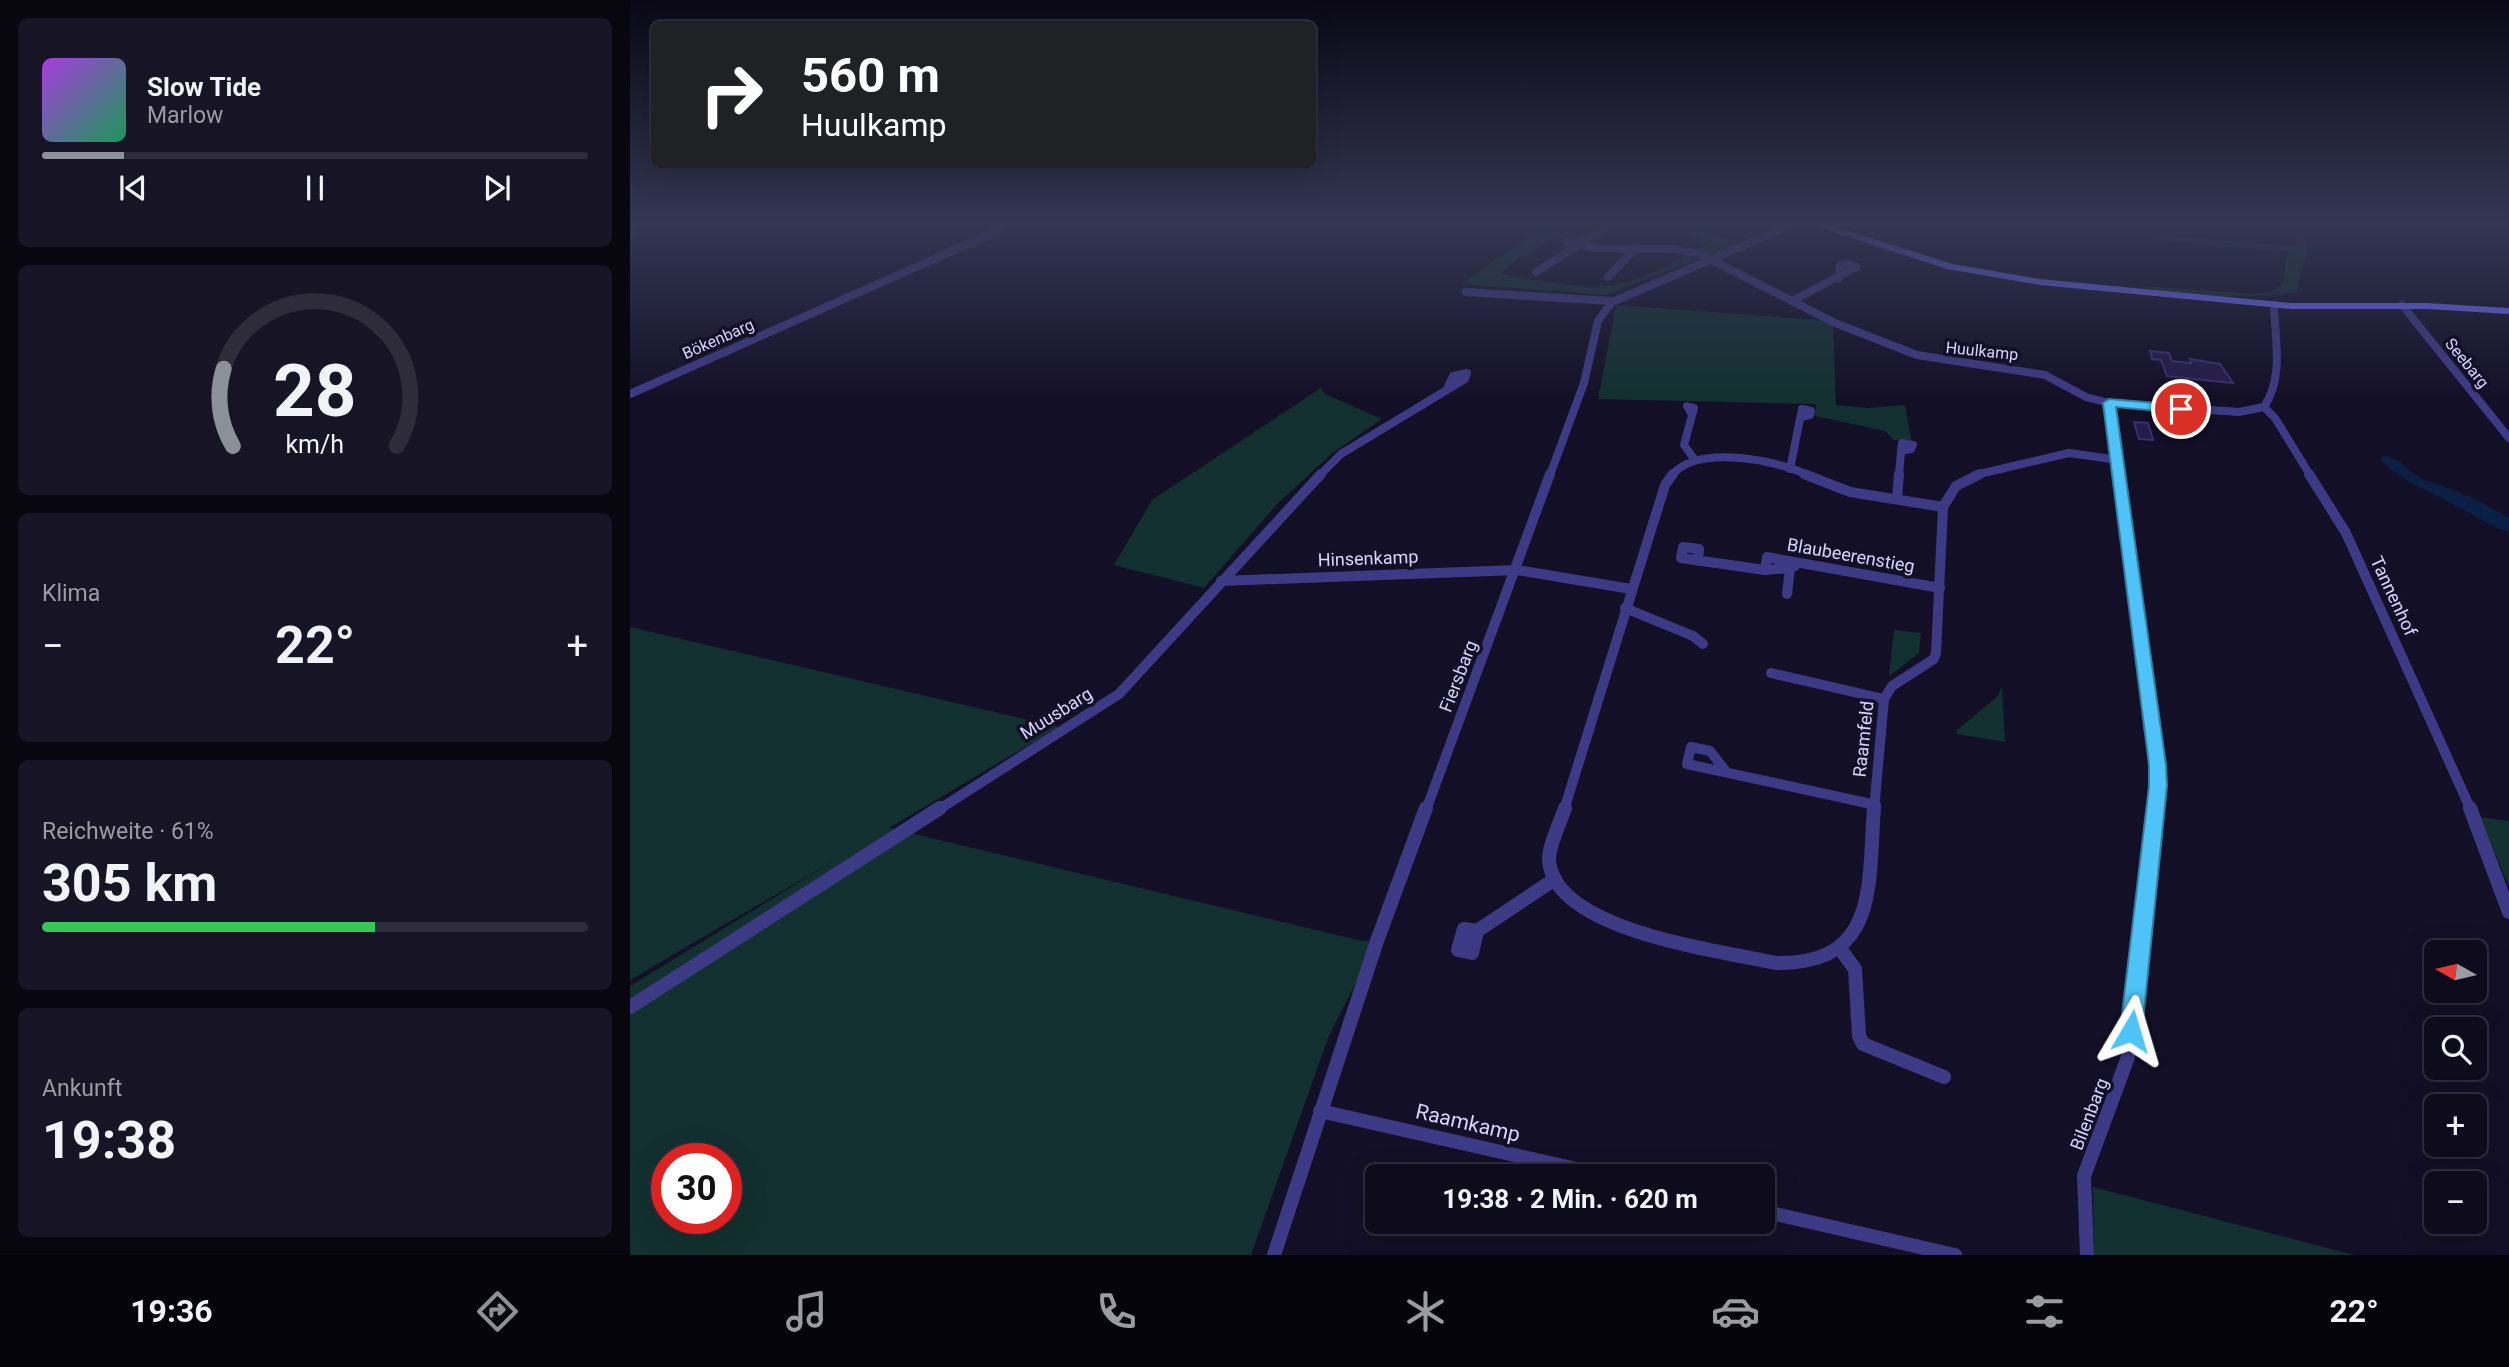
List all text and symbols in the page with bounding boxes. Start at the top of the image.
text: 560 m [801,47,940,104]
icon: right [686,49,777,140]
text: Slow Tide [147,72,261,102]
text: Marlow [147,102,223,129]
text: Huulkamp [801,106,947,144]
icon: previous [114,169,152,207]
icon: pause [296,169,334,207]
icon: next [478,169,516,207]
street label: Bökenbarg [679,315,757,363]
street label: Seebarg [2441,334,2493,392]
street label: Huulkamp [1945,338,2019,364]
text: 28 [273,349,357,435]
pin [2151,379,2211,439]
icon: arrive [2162,390,2200,428]
text: km/h [286,430,344,459]
street label: Blaubeerenstieg [1786,533,1916,577]
street label: Hinsenkamp [1317,546,1419,570]
street label: Tannenhof [2366,553,2422,640]
text: Klima [42,580,100,607]
text: 22° [275,615,355,676]
text: − [42,624,64,668]
text: + [566,624,588,668]
street label: Fiersbarg [1435,637,1481,715]
street label: Muusbarg [1016,683,1096,743]
street label: Raamfeld [1849,700,1877,778]
text: Reichweite · 61% [42,818,214,845]
text: 305 km [42,853,217,914]
north arrow [2424,940,2487,1003]
map controls [2424,940,2487,1234]
position arrow [2094,994,2168,1068]
button: search [2424,1017,2487,1080]
text: Ankunft [42,1075,122,1102]
street label: Bilenbarg [2066,1075,2112,1153]
button: + [2424,1094,2487,1157]
street label: Raamkamp [1413,1099,1523,1147]
text: 19:38 [42,1110,176,1171]
speed limit sign: 30 [651,1143,742,1234]
button: − [2424,1171,2487,1234]
text: 19:38 · 2 Min. · 620 m [1442,1184,1698,1214]
icon: directions [473,1287,522,1336]
icon: music [782,1287,831,1336]
icon: phone [1092,1287,1141,1336]
icon: climate [1401,1287,1450,1336]
icon: car [1711,1287,1760,1336]
icon: filters [2020,1287,2069,1336]
text: 19:36 [130,1292,213,1330]
text: 22° [2330,1292,2379,1330]

